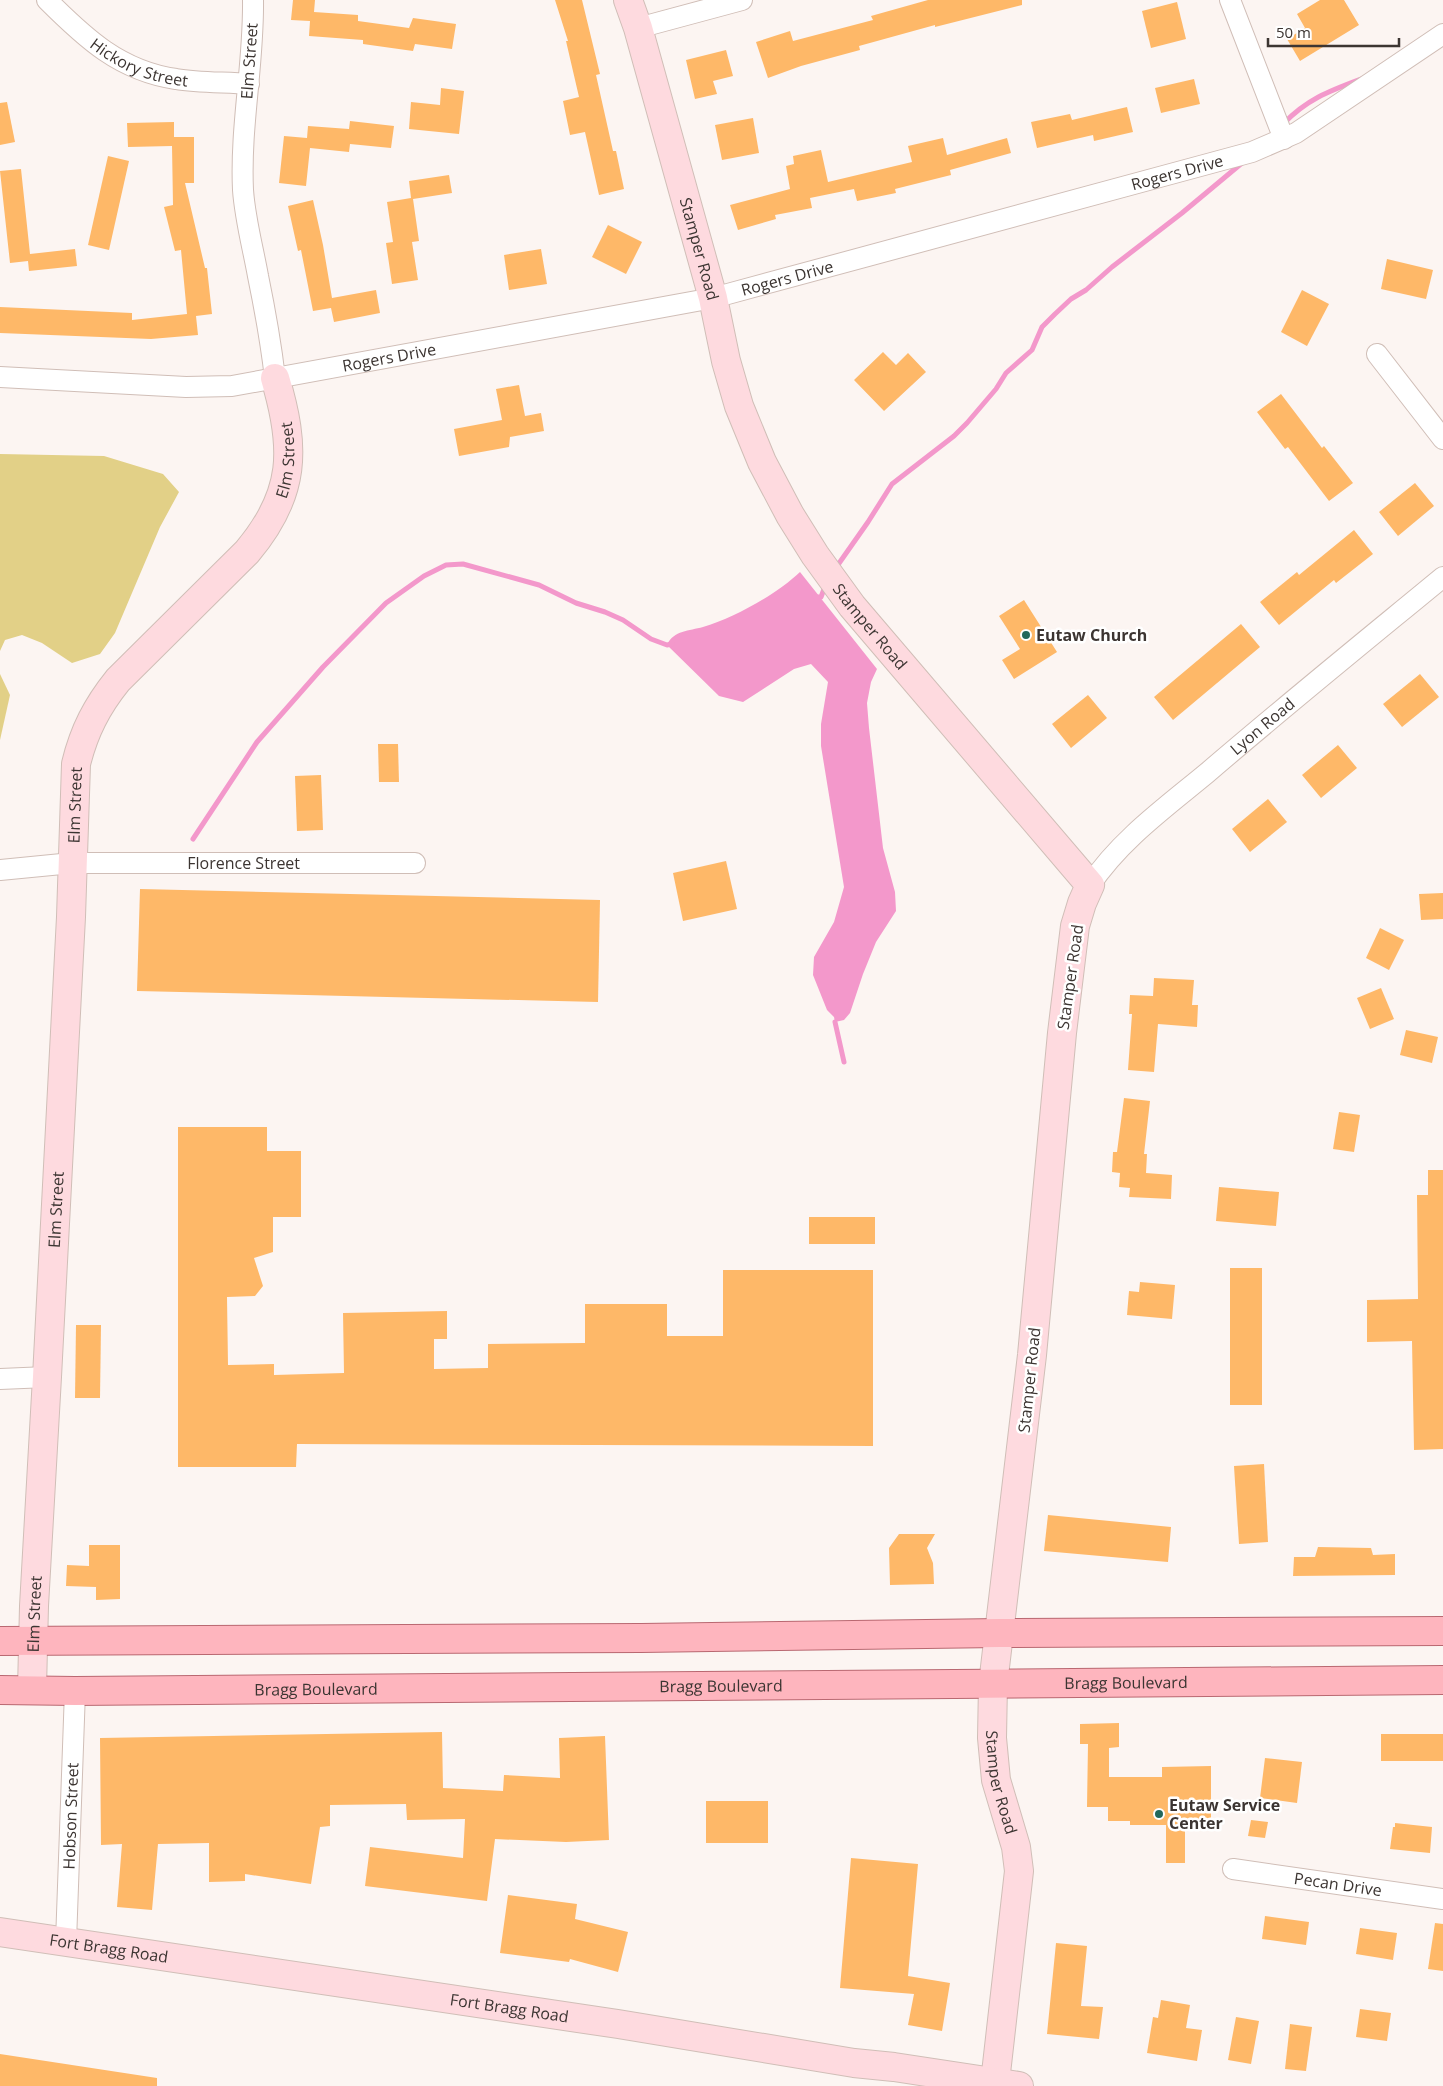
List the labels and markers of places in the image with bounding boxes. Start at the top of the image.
place label: Eutaw Church [1036,624,1147,646]
marker: Eutaw Church [1020,629,1032,641]
place label: Eutaw Service Center [1169,1794,1280,1834]
marker: Eutaw Service Center [1153,1808,1165,1820]

